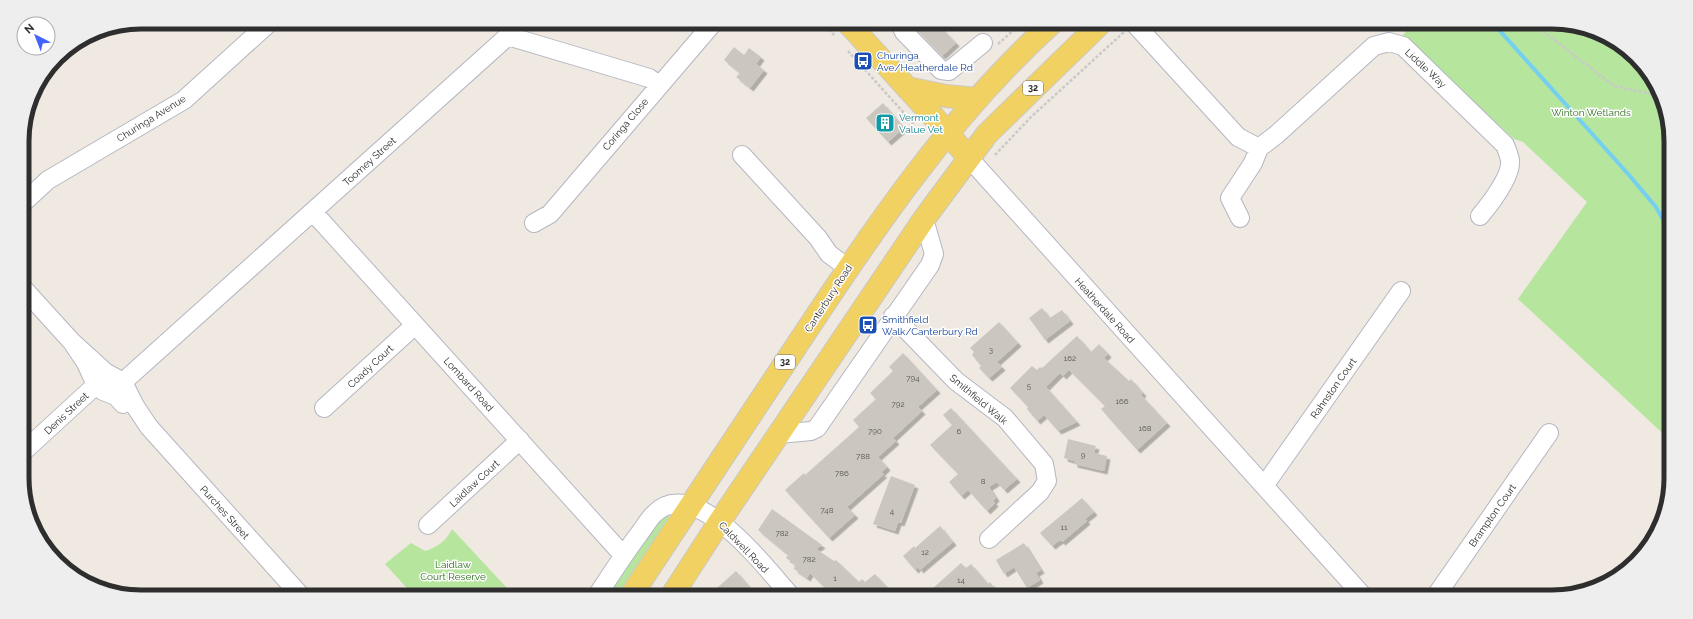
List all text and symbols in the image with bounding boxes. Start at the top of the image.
north arrow [16,16,56,56]
text: N [22,21,37,37]
street label: Liddle Way [1403,47,1449,90]
bus stop icon: Churinga Ave/Heatherdale Rd [852,50,874,72]
place label: Churinga Ave/Heatherdale Rd [877,50,973,73]
road number: 32 [1023,81,1043,95]
street label: Churinga Avenue [115,93,188,144]
street label: Coringa Close [600,96,650,153]
park label: Winton Wetlands [1551,107,1631,118]
building icon: Vermont Value Vet [874,112,896,134]
place label: Vermont Value Vet [899,112,943,135]
street label: Toomey Street [341,134,398,188]
street label: Canterbury Road [803,263,854,334]
street label: Heatherdale Road [1073,276,1137,345]
bus stop icon: Smithfield Walk/Canterbury Rd [857,314,879,336]
place label: Smithfield Walk/Canterbury Rd [882,314,978,337]
street label: Coady Court [345,342,396,390]
house number: 3 [989,345,993,355]
house number: 162 [1064,353,1076,363]
street label: Lombard Road [442,355,496,414]
road number: 32 [775,355,795,369]
street label: Rahnston Court [1308,355,1359,421]
street label: Smithfield Walk [948,372,1010,427]
house number: 794 [906,373,920,383]
house number: 5 [1027,381,1032,391]
street label: Denis Street [42,390,91,437]
house number: 166 [1115,396,1129,406]
house number: 792 [891,399,905,409]
house number: 168 [1139,423,1152,433]
house number: 790 [868,426,882,436]
house number: 6 [957,426,962,436]
house number: 9 [1081,450,1086,460]
house number: 788 [856,451,870,461]
street label: Laidlaw Court [447,457,502,509]
house number: 786 [835,468,849,478]
house number: 8 [981,476,986,486]
street label: Brampton Court [1467,481,1519,549]
street label: Purches Street [198,483,252,542]
house number: 748 [821,505,834,515]
house number: 4 [890,506,895,516]
street label: Caldwell Road [716,520,771,575]
house number: 11 [1061,522,1068,532]
house number: 782 [775,528,789,538]
house number: 12 [921,547,929,557]
house number: 782 [802,554,816,564]
park label: Laidlaw Court Reserve [420,559,486,582]
house number: 1 [833,573,837,583]
house number: 14 [957,575,966,585]

